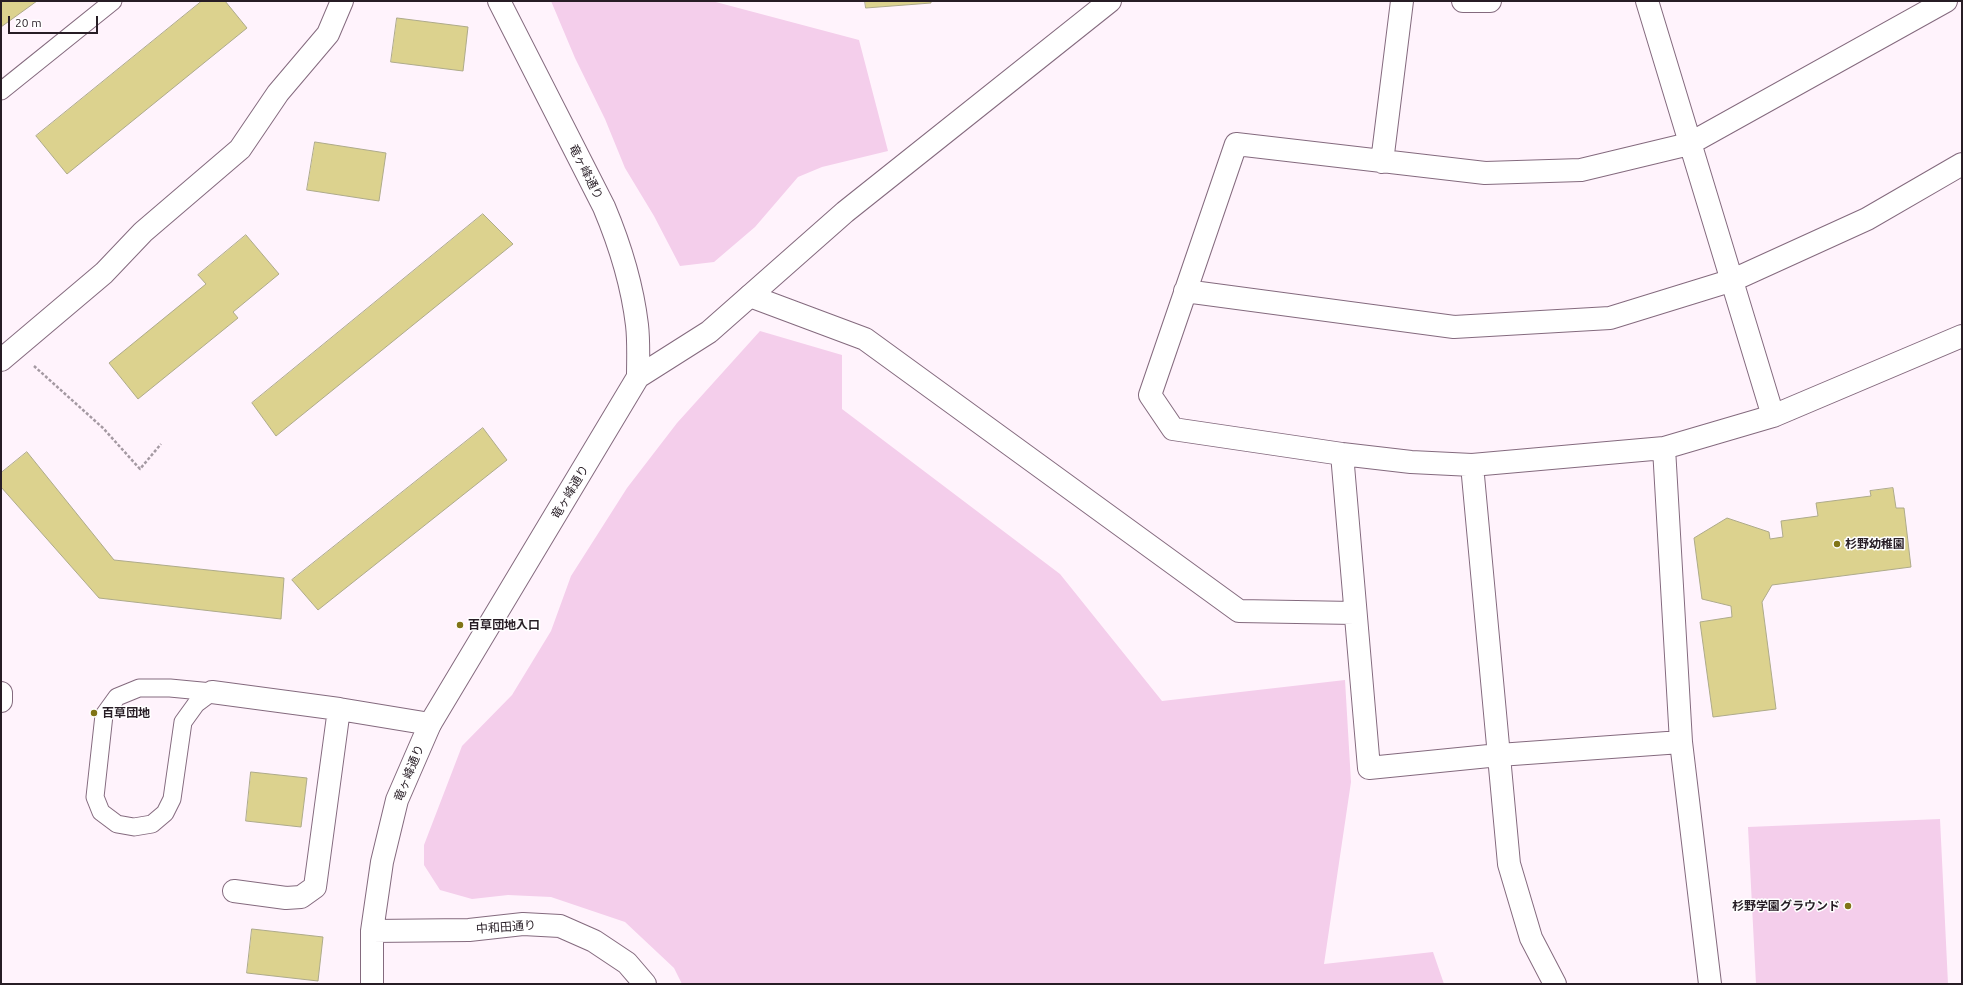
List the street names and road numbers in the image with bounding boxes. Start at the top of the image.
street label: 竜ヶ峰通り [566,142,606,202]
street label: 竜ヶ峰通り [548,463,592,521]
street label: 竜ヶ峰通り [391,742,427,804]
street label: 中和田通り [476,918,536,936]

